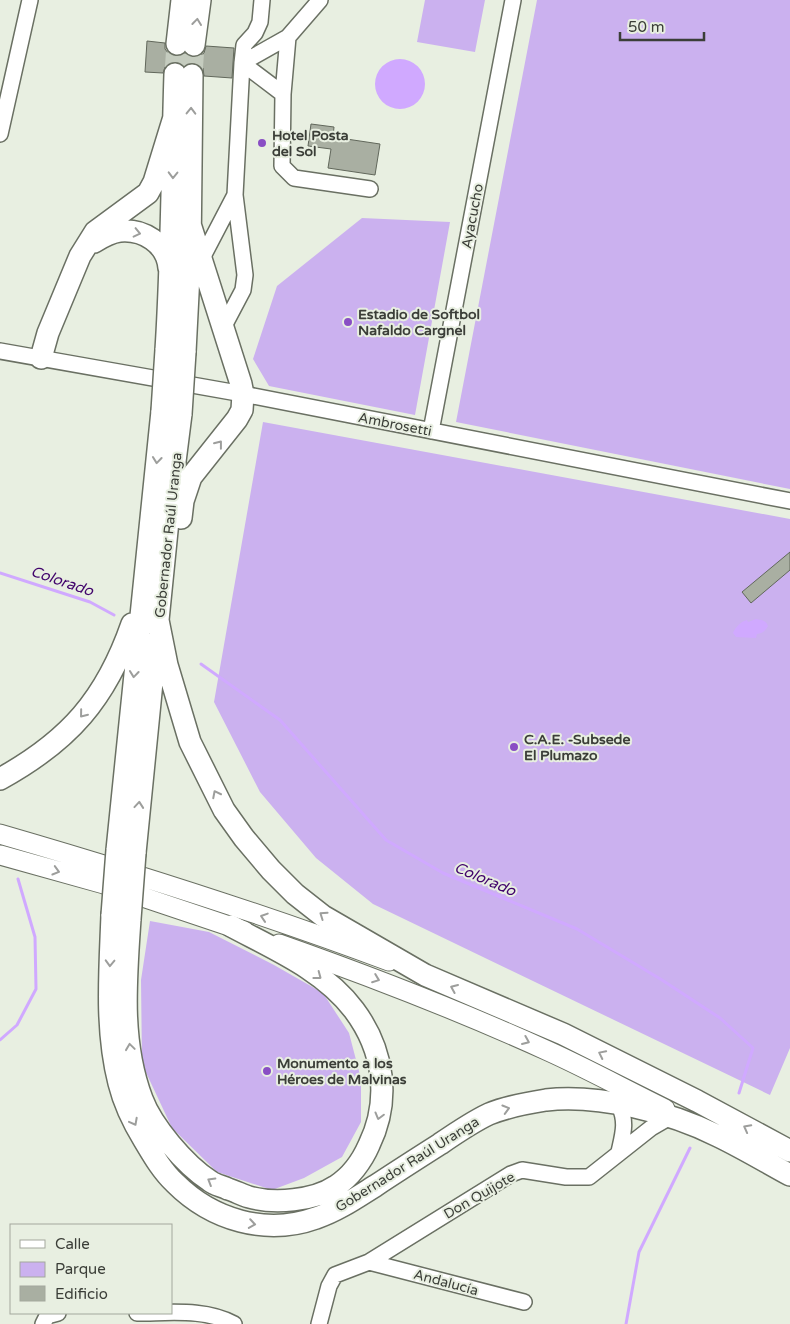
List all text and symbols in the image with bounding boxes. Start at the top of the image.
scale bar [620,10,704,42]
one-way arrow [191,18,202,26]
text: 50 m [628,18,665,36]
one-way arrow [186,106,196,114]
place label: Hotel Posta del Sol [272,127,349,160]
marker: Hotel Posta del Sol [256,137,268,149]
one-way arrow [168,171,179,179]
street label: Ayacucho [458,182,487,250]
one-way arrow [133,227,142,238]
place label: Estadio de Softbol Nafaldo Cargnel [358,306,480,339]
marker: Estadio de Softbol Nafaldo Cargnel [342,316,354,328]
street label: Ambrosetti [357,409,433,440]
one-way arrow [213,441,221,450]
street label: Gobernador Raúl Uranga [151,452,186,619]
one-way arrow [152,456,163,464]
water label: Colorado [28,562,96,600]
one-way arrow [129,670,140,678]
one-way arrow [80,708,88,717]
place label: C.A.E. -Subsede El Plumazo [524,731,630,764]
marker: C.A.E. -Subsede El Plumazo [508,741,520,753]
one-way arrow [212,791,222,800]
one-way arrow [134,800,145,808]
water label: Colorado [452,858,519,900]
one-way arrow [51,865,60,876]
one-way arrow [319,912,329,921]
one-way arrow [260,913,268,923]
one-way arrow [105,960,116,968]
one-way arrow [312,971,321,979]
one-way arrow [371,973,379,983]
one-way arrow [450,983,459,994]
one-way arrow [521,1035,530,1046]
one-way arrow [125,1043,136,1051]
one-way arrow [599,1050,608,1060]
place label: Monumento a los Héroes de Malvinas [277,1055,407,1088]
marker: Monumento a los Héroes de Malvinas [261,1065,273,1077]
one-way arrow [502,1104,510,1115]
one-way arrow [374,1112,385,1121]
street label: Gobernador Raúl Uranga [332,1113,482,1216]
one-way arrow [128,1117,138,1126]
one-way arrow [743,1124,752,1134]
street label: Don Quijote [441,1168,518,1223]
one-way arrow [208,1177,217,1187]
one-way arrow [248,1219,256,1229]
legend [10,1224,172,1314]
text: Calle [55,1235,90,1253]
text: Parque [55,1260,106,1278]
street label: Andalucía [412,1266,480,1299]
text: Edificio [55,1285,108,1303]

